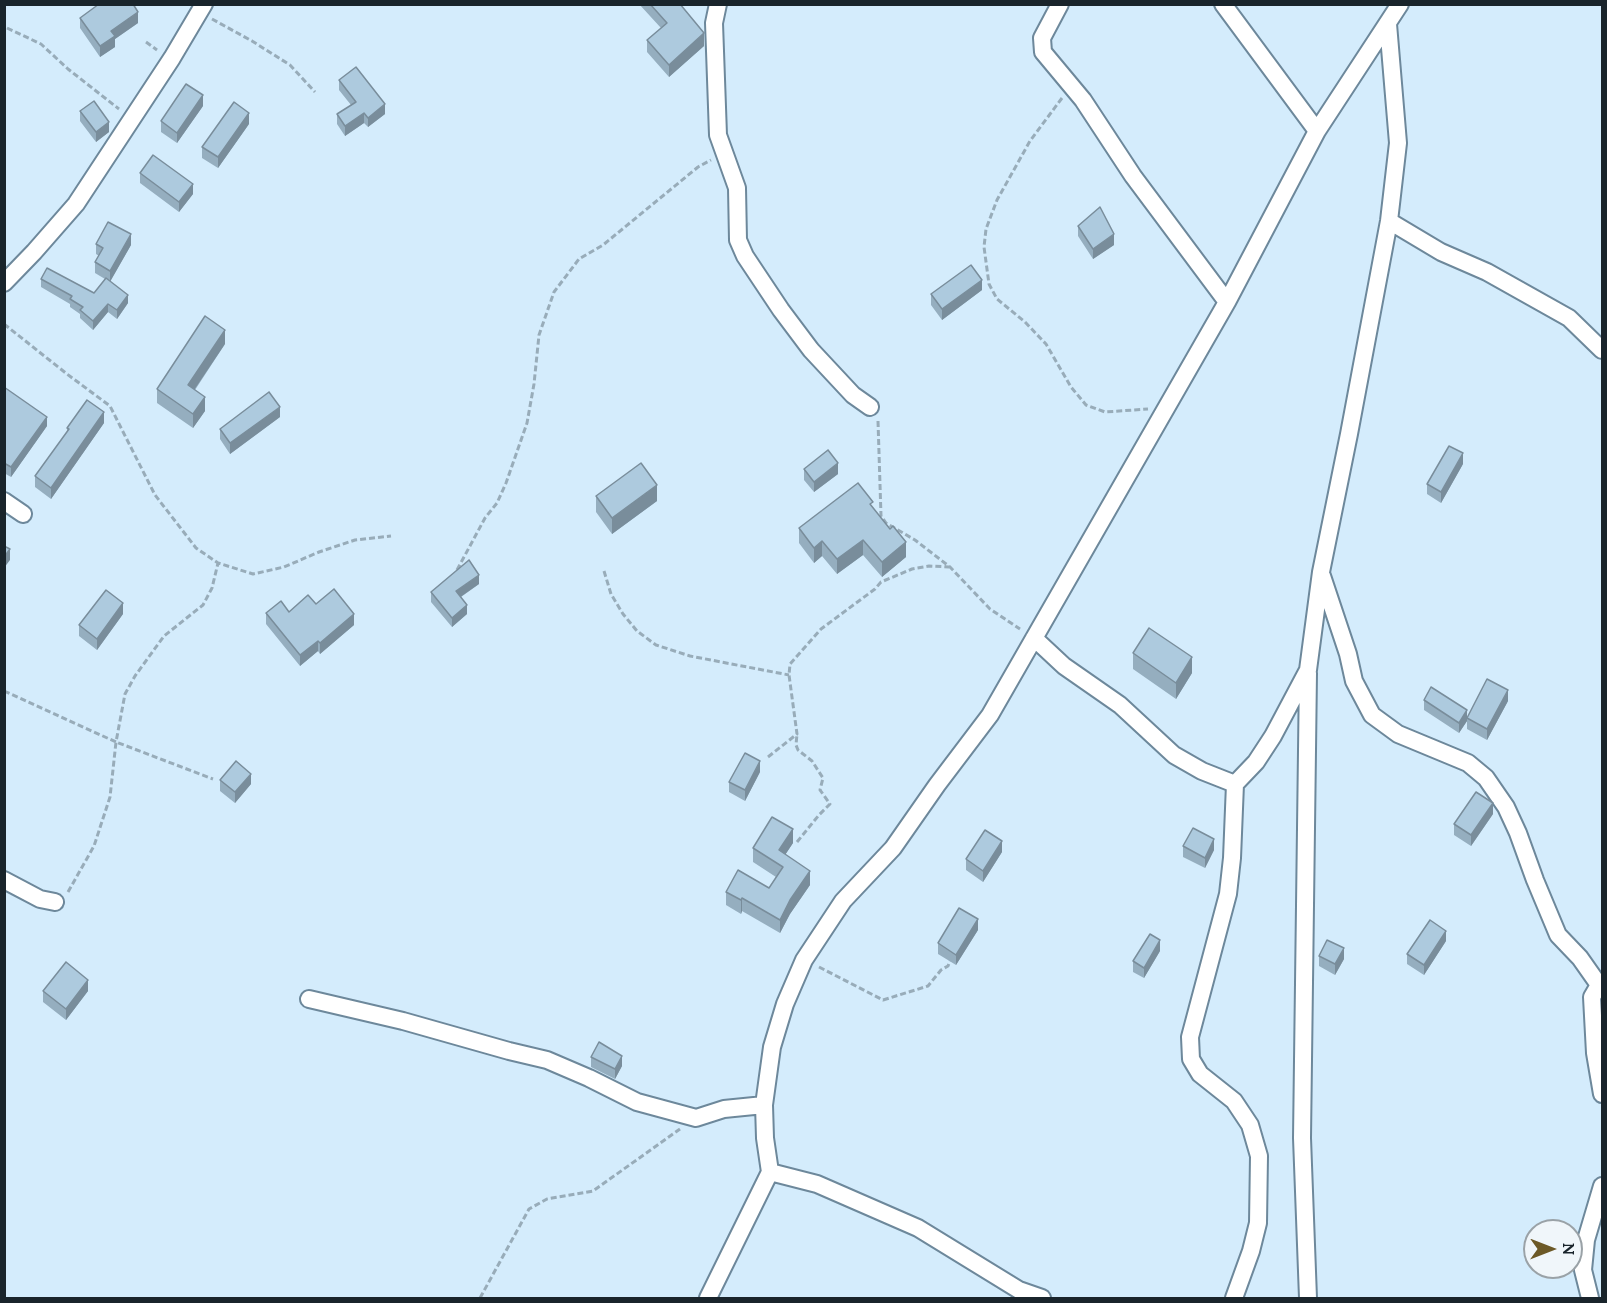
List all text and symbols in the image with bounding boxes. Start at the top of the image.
north arrow [1523,1219,1583,1279]
text: N [1559,1243,1579,1255]

